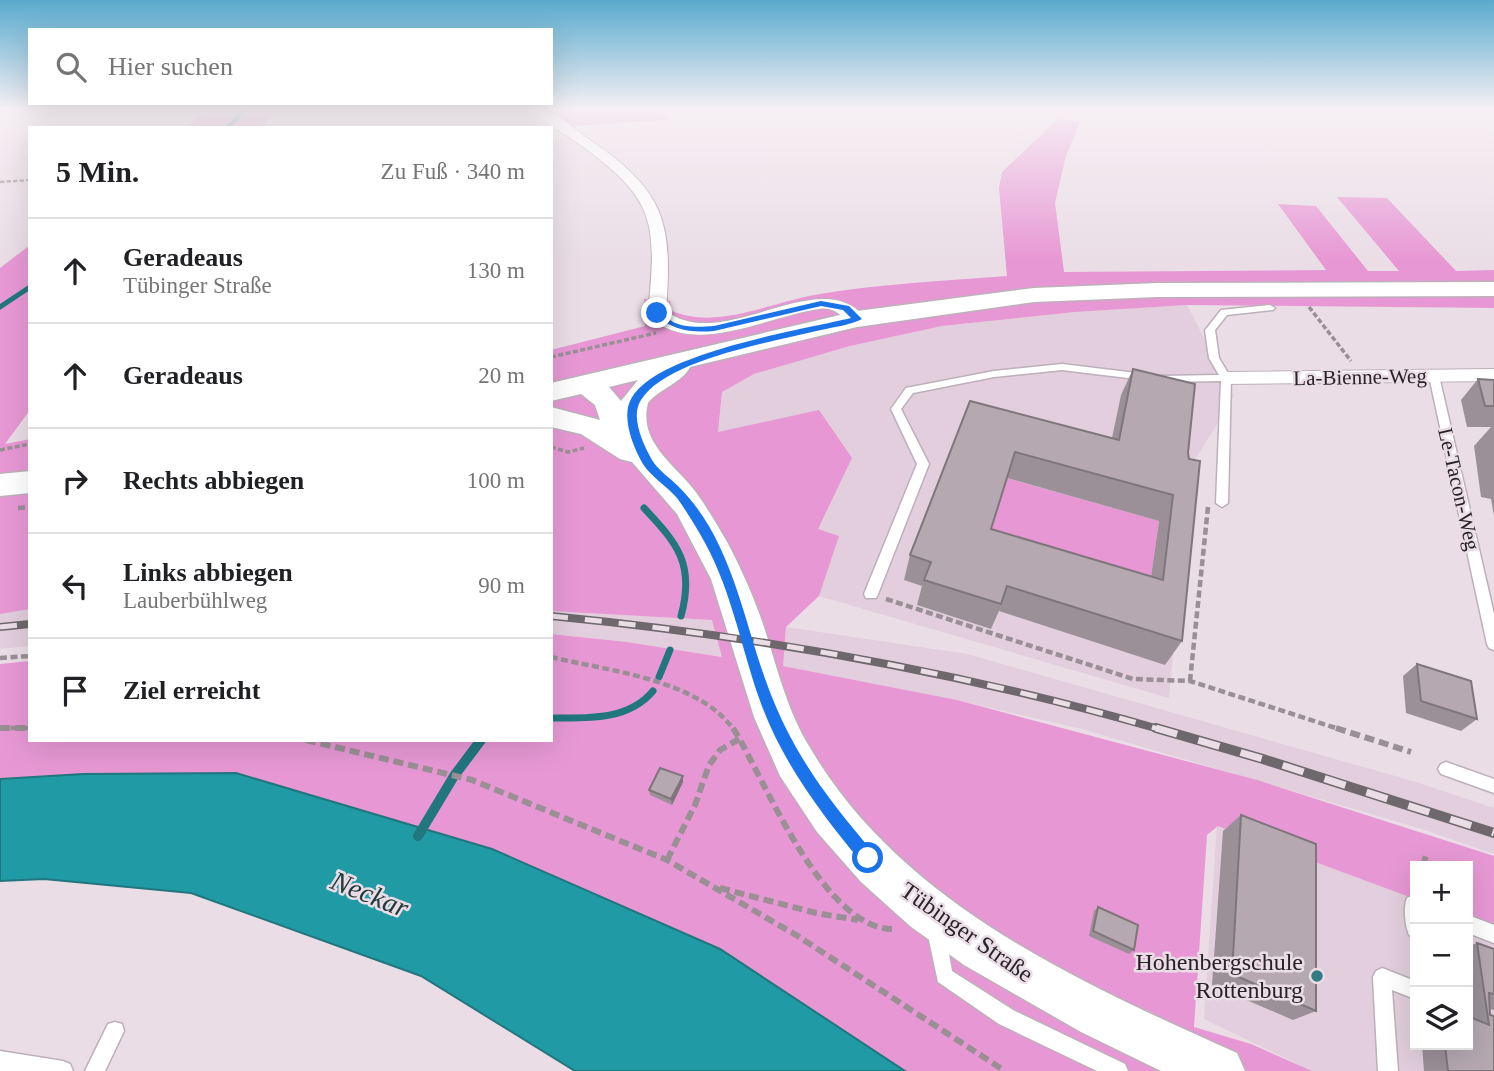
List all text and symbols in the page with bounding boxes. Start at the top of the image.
search box [28,28,553,105]
icon: search [52,48,90,86]
text: Hier suchen [108,52,233,81]
text: 5 Min. [56,155,139,188]
text: Zu Fuß · 340 m [381,159,525,184]
text: Geradeaus [123,243,243,272]
icon: ahead [56,252,94,290]
text: 130 m [467,258,525,283]
text: Tübinger Straße [123,273,272,298]
route end [641,297,672,328]
icon: ahead [56,357,94,395]
text: Geradeaus [123,361,243,390]
text: 20 m [478,363,525,388]
street label: La-Bienne-Weg [1293,364,1427,390]
street label: Le-Tacon-Weg [1433,425,1485,553]
icon: right [56,462,94,500]
text: Rechts abbiegen [123,466,304,495]
text: 100 m [467,468,525,493]
text: Links abbiegen [123,558,293,587]
icon: left [56,567,94,605]
text: 90 m [478,573,525,598]
text: Lauberbühlweg [123,588,267,613]
icon: arrive [56,672,94,710]
text: Ziel erreicht [123,676,260,705]
route start [852,842,883,873]
map controls [1410,861,1473,1050]
button: + [1410,861,1473,924]
water label: Neckar [326,864,413,924]
street label: Tübinger Straße [896,877,1038,987]
button: − [1410,924,1473,987]
place label: Hohenbergschule Rottenburg [1135,949,1303,1003]
marker: Hohenbergschule Rottenburg [1309,968,1325,984]
button: layers [1410,987,1473,1050]

